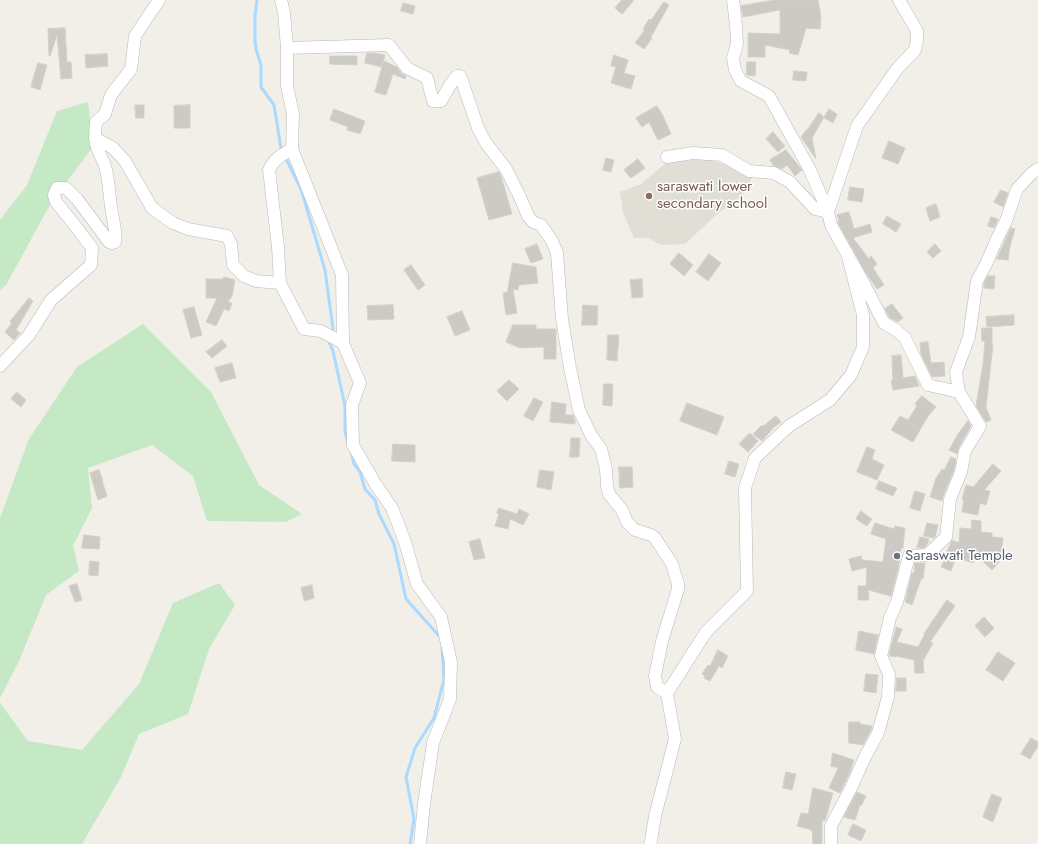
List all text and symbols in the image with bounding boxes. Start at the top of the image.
place label: saraswati lower secondary school [657,178,767,213]
marker: saraswati lower secondary school [644,191,654,201]
place label: Saraswati Temple [905,547,1013,565]
marker: Saraswati Temple [892,551,902,561]

